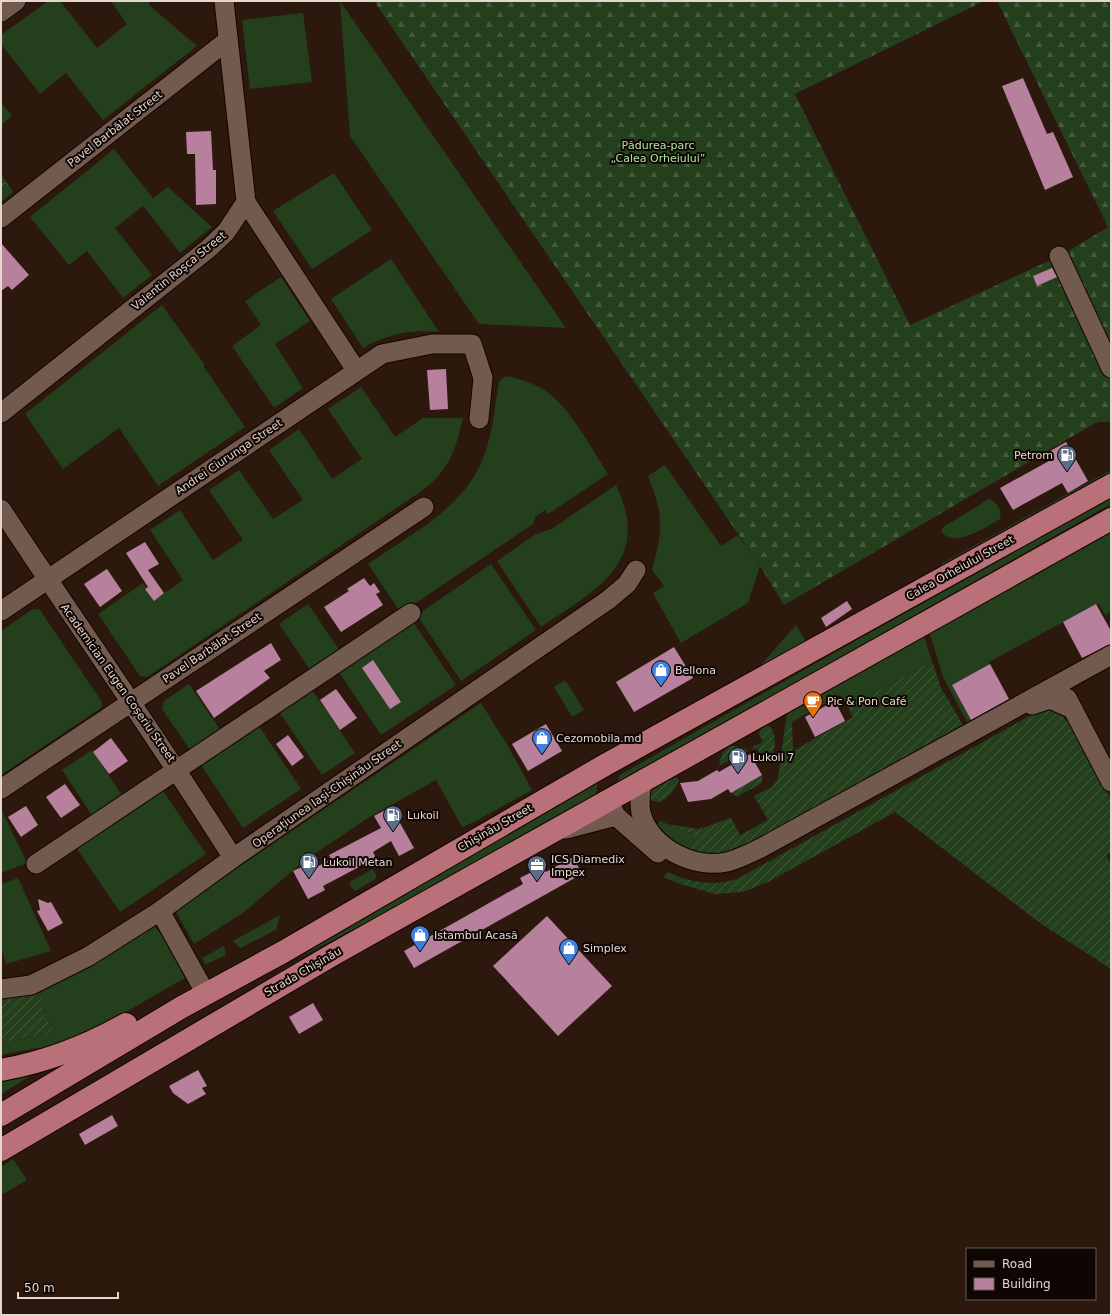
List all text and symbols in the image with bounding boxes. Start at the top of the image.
street label: Pavel Barbălat Street [65,88,165,170]
park label: Pădurea-parc „Calea Orheiului” [610,139,706,165]
street label: Valentin Roșca Street [129,229,229,313]
street label: Andrei Ciurunga Street [173,416,285,498]
fuel station icon: Petrom [1056,444,1078,472]
place label: Petrom [1014,449,1053,462]
street label: Calea Orheiului Street [904,533,1017,603]
street label: Academician Eugen Coșeriu Street [58,601,178,765]
street label: Pavel Barbălat Street [160,610,264,686]
shop icon: Bellona [650,659,672,687]
place label: Bellona [675,664,716,677]
cafe icon: Pic & Pon Café [802,690,824,718]
place label: Pic & Pon Café [827,695,907,708]
shop icon: Cezomobila.md [531,727,553,755]
place label: Cezomobila.md [556,732,641,745]
street label: Operațiunea Iași-Chișinău Street [250,737,405,851]
fuel station icon: Lukoil 7 [727,746,749,774]
place label: Lukoil 7 [752,751,794,764]
street label: Chișinău Street [455,801,535,855]
fuel station icon: Lukoil [382,804,404,832]
place label: Lukoil [407,809,439,822]
fuel station icon: Lukoil Metan [298,851,320,879]
place label: ICS Diamedix Impex [551,853,625,879]
office icon: ICS Diamedix Impex [526,854,548,882]
place label: Lukoil Metan [323,856,393,869]
shop icon: Istambul Acasă [409,924,431,952]
place label: Istambul Acasă [434,929,518,942]
shop icon: Simplex [558,937,580,965]
place label: Simplex [583,942,627,955]
street label: Strada Chișinău [262,945,344,999]
legend [966,1248,1096,1300]
text: Road [1002,1257,1032,1271]
scale bar [18,1274,118,1300]
text: Building [1002,1277,1051,1291]
text: 50 m [24,1281,55,1295]

